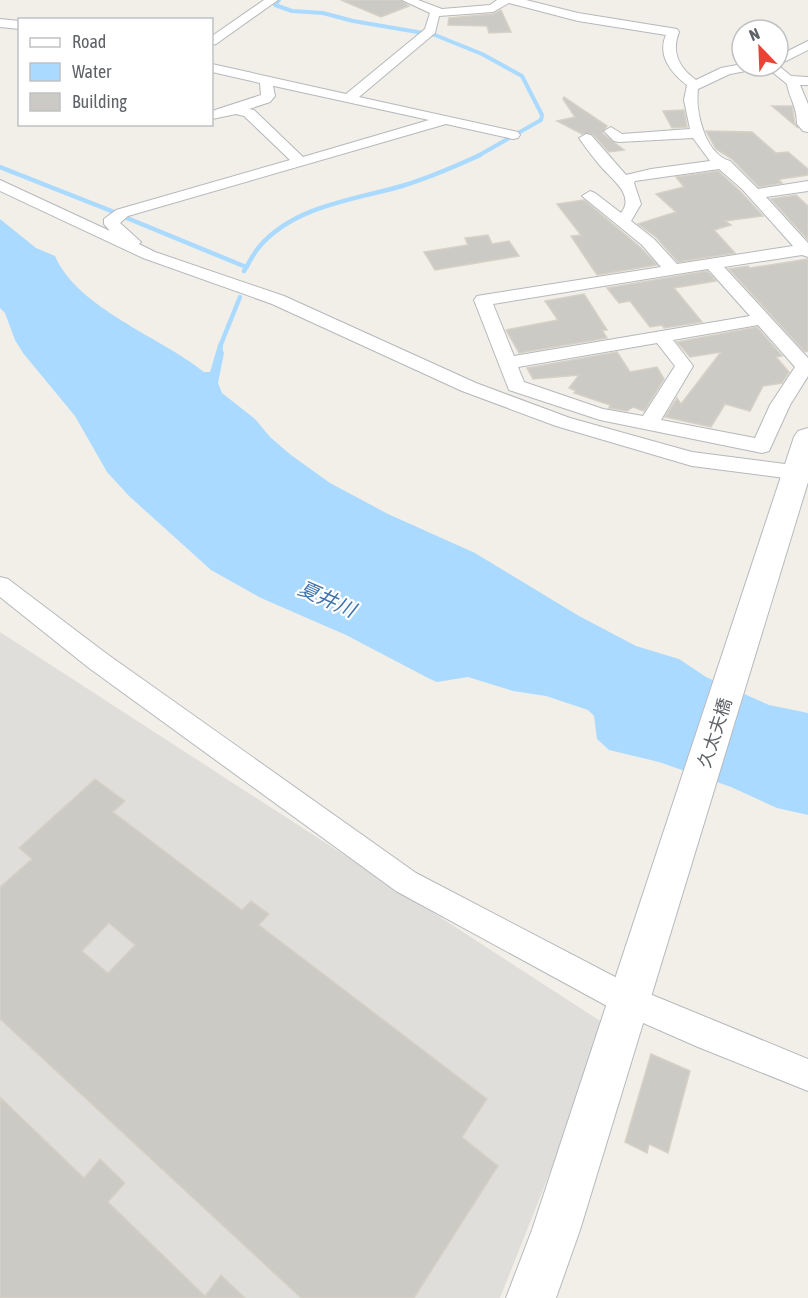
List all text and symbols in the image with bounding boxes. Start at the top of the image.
legend [18,18,213,126]
north arrow [730,18,790,78]
text: N [746,24,762,44]
text: Road [72,31,106,52]
text: Water [72,61,112,82]
text: Building [72,91,127,112]
water label: 夏井川 [295,576,361,622]
street label: 久太夫橋 [693,695,736,770]

